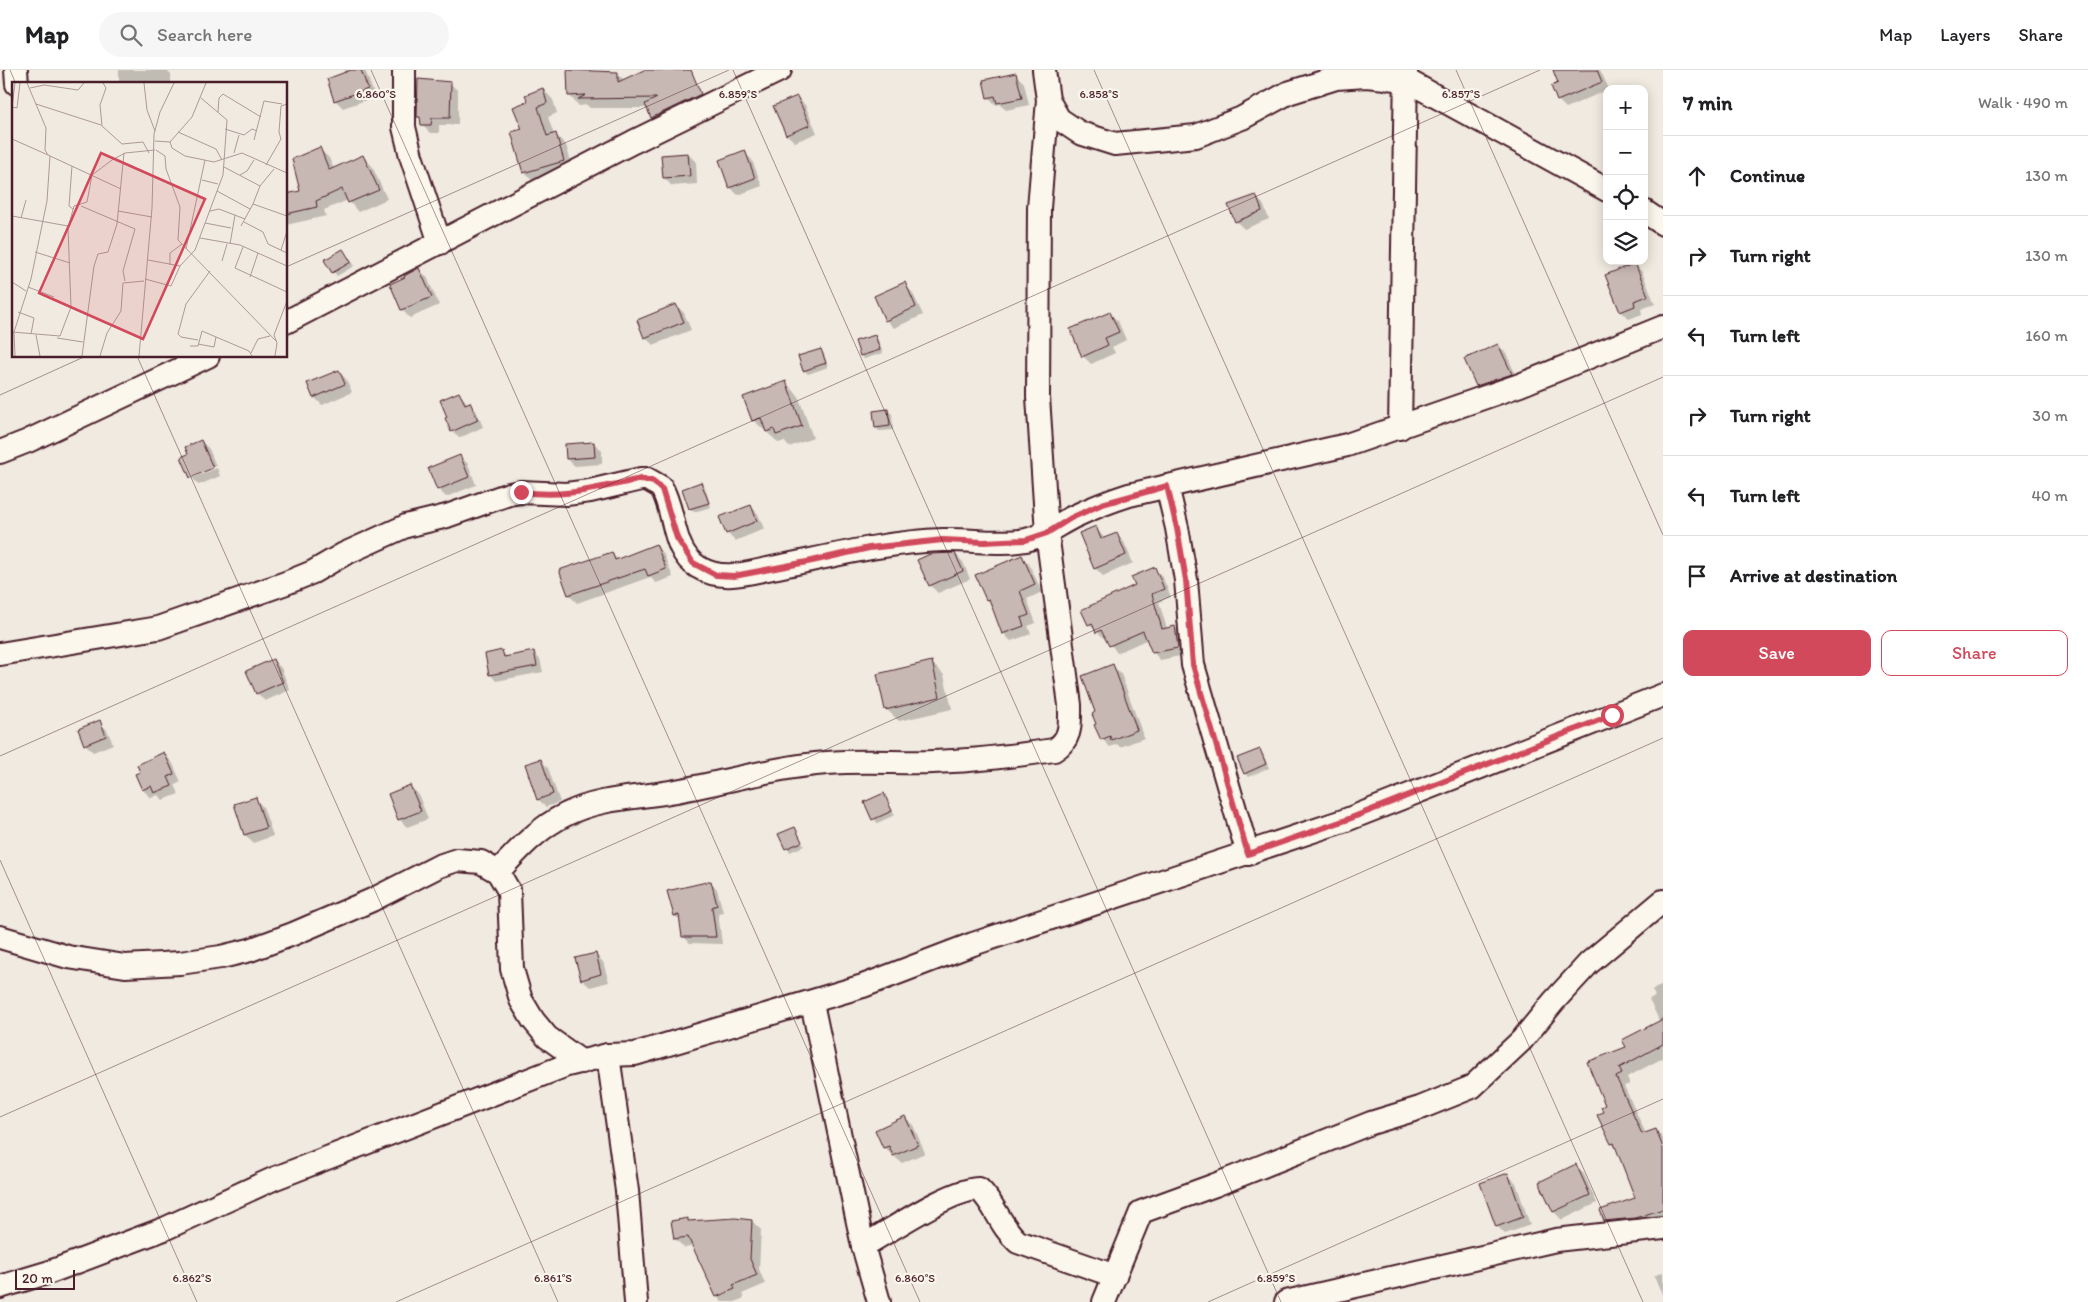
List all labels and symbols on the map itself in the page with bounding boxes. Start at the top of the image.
inset map [12,82,288,358]
text: 6.860°S [356,87,396,101]
text: 6.859°S [719,87,758,101]
text: 6.858°S [1079,87,1119,101]
text: 6.857°S [1442,87,1480,101]
route end [510,481,533,504]
route start [1601,704,1624,727]
scale bar [15,1267,75,1290]
text: 6.862°S [173,1271,212,1285]
text: 6.861°S [534,1271,572,1285]
text: 6.860°S [895,1271,935,1285]
text: 6.859°S [1257,1271,1296,1285]

